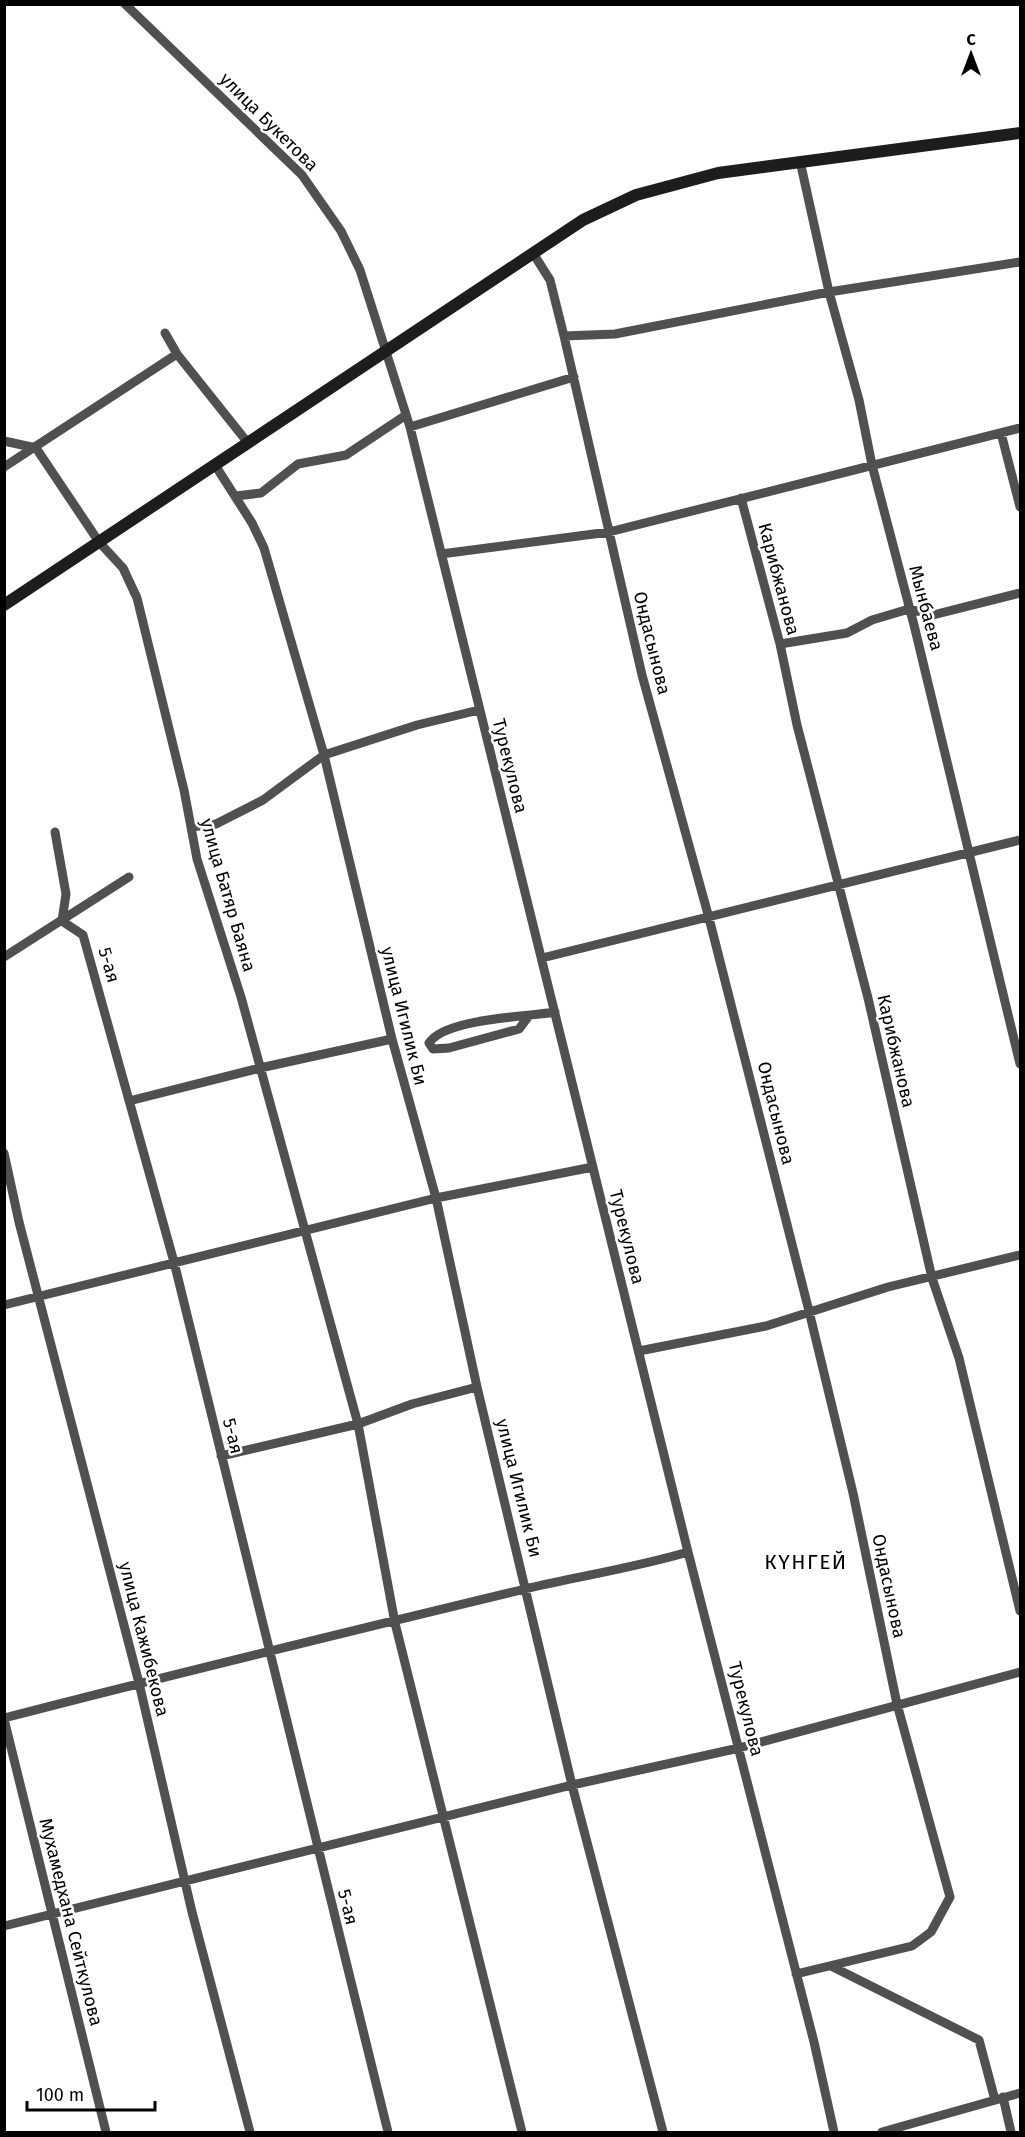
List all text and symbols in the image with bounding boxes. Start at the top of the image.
north arrow [941,24,1001,84]
text: С [966,30,976,49]
street label: улица Букетова [215,68,323,176]
street label: Карибжанова [753,520,805,638]
street label: Мынбаева [904,563,948,653]
street label: Ондасынова [629,589,675,697]
street label: Турекулова [488,716,532,816]
street label: улица Батяр Баяна [196,816,260,974]
street label: улица Игилик Би [376,944,432,1088]
street label: 5-ая [94,945,124,985]
street label: Карибжанова [872,992,920,1110]
street label: Ондасынова [753,1059,799,1167]
street label: Турекулова [605,1187,649,1287]
street label: 5-ая [218,1416,248,1456]
street label: улица Игилик Би [491,1416,547,1560]
street label: Ондасынова [867,1532,911,1640]
district label: КҮНГЕЙ [764,1549,848,1575]
street label: улица Кажибекова [114,1559,174,1719]
street label: Турекулова [724,1659,768,1759]
street label: Мухамедхана Сейткулова [35,1816,107,2028]
street label: 5-ая [333,1887,363,1927]
scale bar [27,2074,154,2112]
text: 100 m [36,2084,84,2106]

